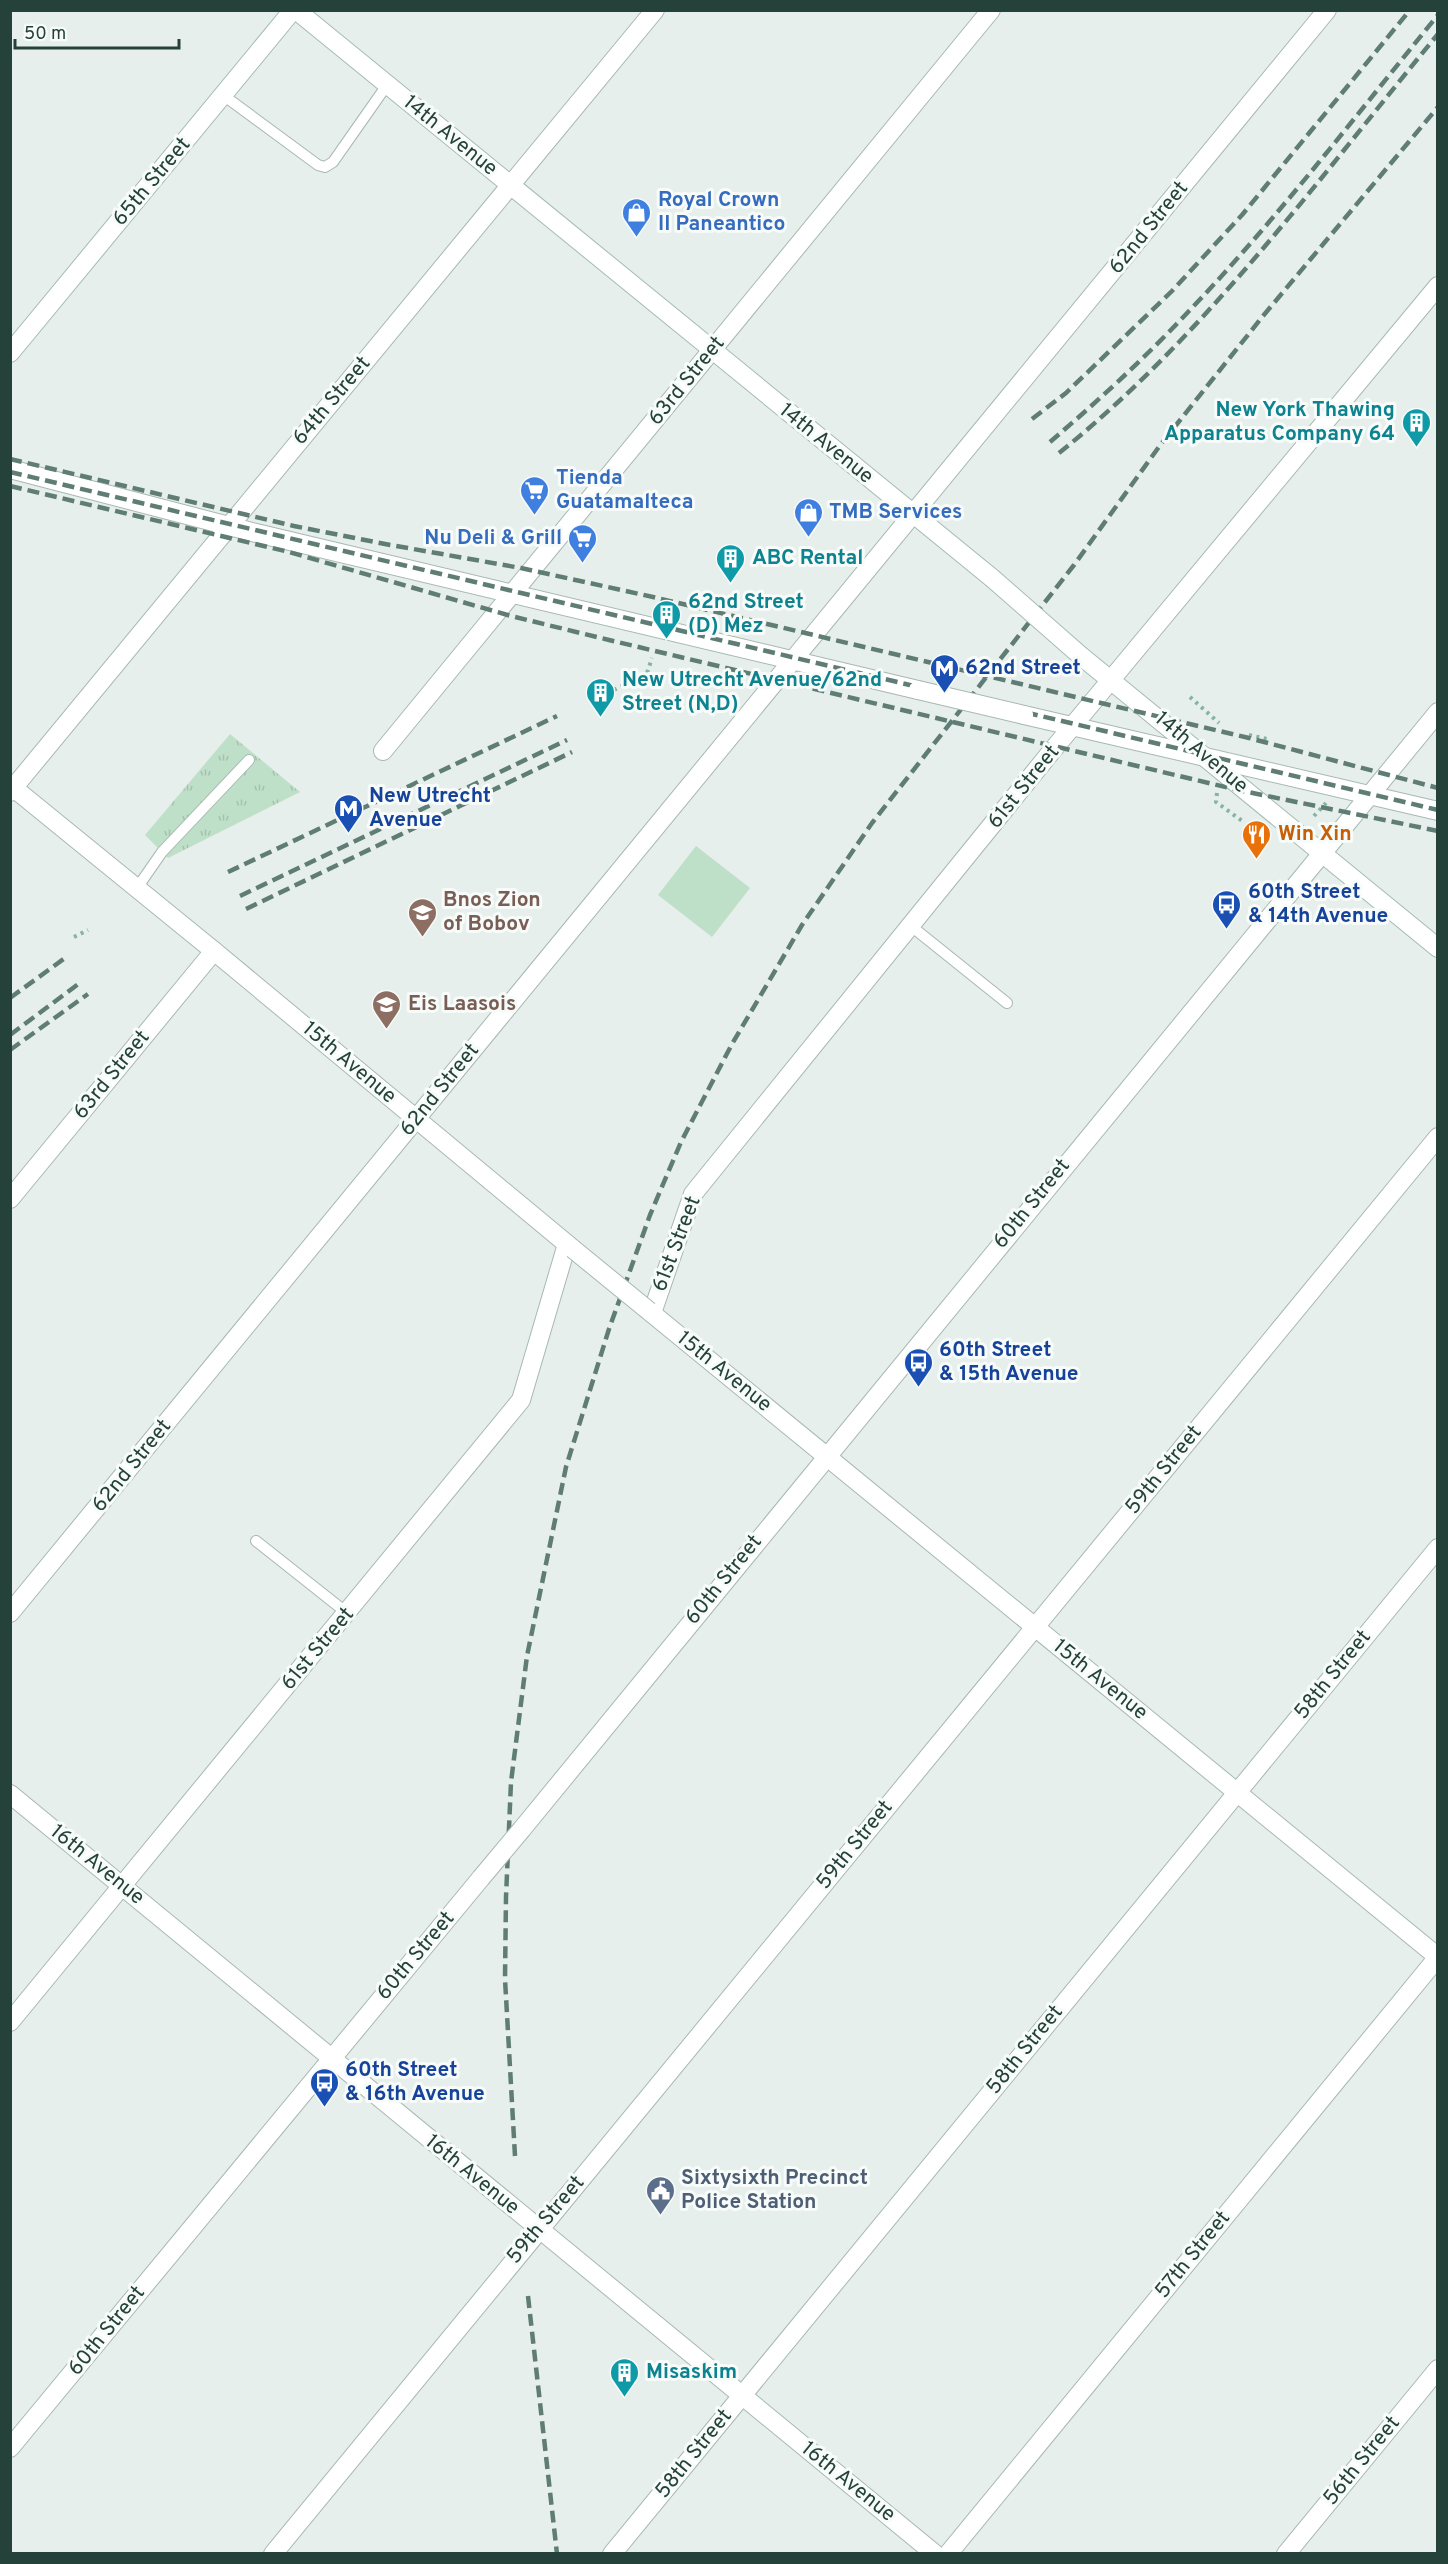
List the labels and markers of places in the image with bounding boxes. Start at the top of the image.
place label: Royal Crown II Paneantico [658,187,785,238]
shop icon: Royal Crown II Paneantico [621,196,653,238]
place label: New York Thawing Apparatus Company 64 [1164,397,1395,448]
building icon: New York Thawing Apparatus Company 64 [1400,406,1432,448]
place label: Tienda Guatamalteca [556,465,694,516]
supermarket icon: Tienda Guatamalteca [519,474,551,516]
shop icon: TMB Services [792,496,824,538]
place label: TMB Services [829,499,962,526]
supermarket icon: Nu Deli & Grill [567,522,599,564]
place label: Nu Deli & Grill [424,525,562,552]
building icon: ABC Rental [715,542,747,584]
place label: ABC Rental [752,545,863,572]
place label: 62nd Street (D) Mez [688,589,804,640]
building icon: 62nd Street (D) Mez [651,598,683,640]
metro station icon: 62nd Street [928,652,960,694]
place label: 62nd Street [965,655,1081,682]
place label: New Utrecht Avenue/62nd Street (N,D) [622,667,882,718]
building icon: New Utrecht Avenue/62nd Street (N,D) [585,676,617,718]
place label: New Utrecht Avenue [369,783,491,834]
metro station icon: New Utrecht Avenue [332,792,364,834]
restaurant icon: Win Xin [1241,818,1273,860]
place label: Win Xin [1278,821,1352,848]
place label: 60th Street & 14th Avenue [1248,879,1388,930]
place label: Bnos Zion of Bobov [443,887,541,938]
bus stop icon: 60th Street & 14th Avenue [1211,888,1243,930]
school or university icon: Bnos Zion of Bobov [406,896,438,938]
school or university icon: Eis Laasois [371,988,403,1030]
place label: Eis Laasois [408,991,516,1018]
place label: 60th Street & 15th Avenue [939,1337,1079,1388]
bus stop icon: 60th Street & 15th Avenue [902,1346,934,1388]
place label: 60th Street & 16th Avenue [345,2057,485,2108]
bus stop icon: 60th Street & 16th Avenue [308,2066,340,2108]
place label: Sixtysixth Precinct Police Station [681,2165,868,2216]
public building icon: Sixtysixth Precinct Police Station [644,2174,676,2216]
building icon: Misaskim [609,2356,641,2398]
place label: Misaskim [646,2359,737,2386]

